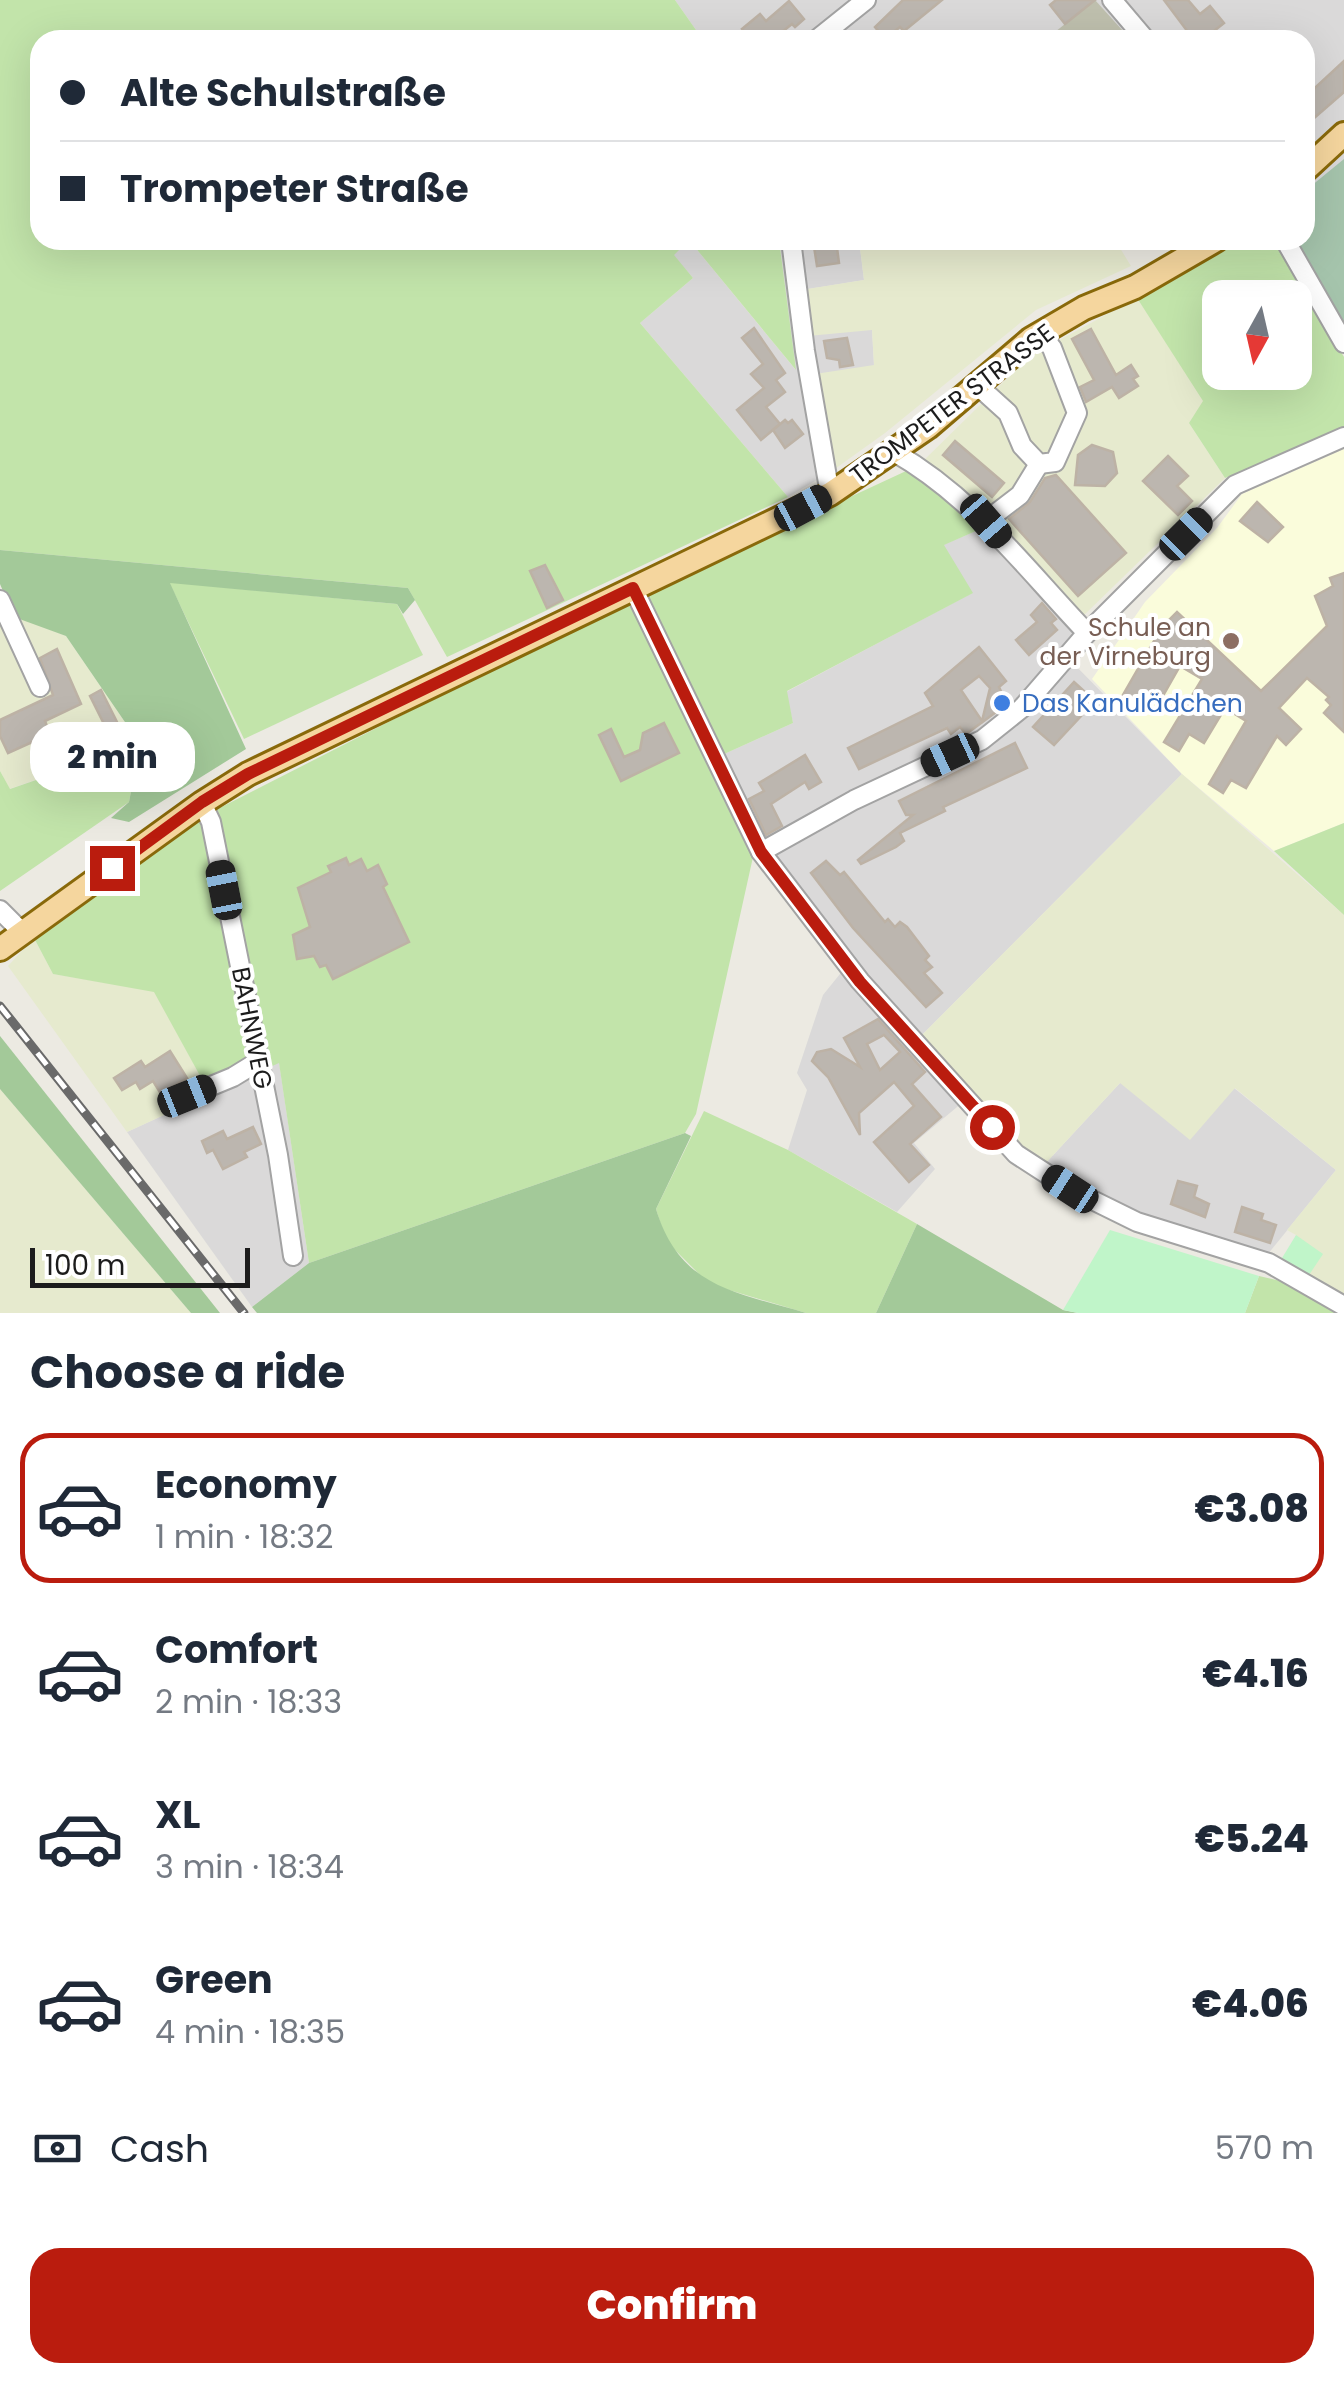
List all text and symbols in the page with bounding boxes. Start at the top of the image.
text: Alte Schulstraße [120,66,446,119]
text: Trompeter Straße [120,162,469,215]
north arrow [1202,280,1312,390]
map controls [1202,280,1312,390]
street label: TROMPETER STRASSE [842,315,1062,493]
car [769,481,837,535]
car [955,489,1017,553]
car [1154,502,1218,566]
place label: Schule an der Virneburg [1040,610,1211,674]
marker: Schule an der Virneburg [1220,630,1242,652]
place label: Das Kanulädchen [1022,686,1243,721]
marker: Das Kanulädchen [991,692,1013,714]
callout: 2 min [29,723,194,793]
car [916,729,984,781]
text: 2 min [67,734,158,779]
route end [90,846,135,891]
car [204,858,244,922]
street label: BAHNWEG [223,964,281,1092]
car [154,1071,220,1121]
route start [970,1105,1015,1150]
car [1037,1160,1103,1218]
scale bar [30,1243,250,1288]
text: 100 m [45,1246,125,1285]
text: Choose a ride [30,1341,345,1404]
text: Economy [155,1458,337,1511]
icon: car [35,1463,125,1553]
text: €3.08 [1194,1482,1309,1535]
text: 1 min · 18:32 [155,1514,333,1559]
text: Comfort [155,1623,318,1676]
icon: car [35,1628,125,1718]
text: €4.16 [1202,1647,1309,1700]
text: 2 min · 18:33 [155,1679,342,1724]
text: XL [155,1788,200,1841]
icon: car [35,1793,125,1883]
text: €5.24 [1195,1812,1309,1865]
text: 3 min · 18:34 [155,1844,344,1889]
text: Green [155,1953,273,2006]
icon: car [35,1958,125,2048]
text: €4.06 [1192,1977,1309,2030]
text: 4 min · 18:35 [155,2009,345,2054]
icon: cash [30,2121,85,2176]
text: Cash [110,2122,209,2175]
text: 570 m [1215,2125,1314,2170]
button: Confirm [30,2248,1314,2363]

